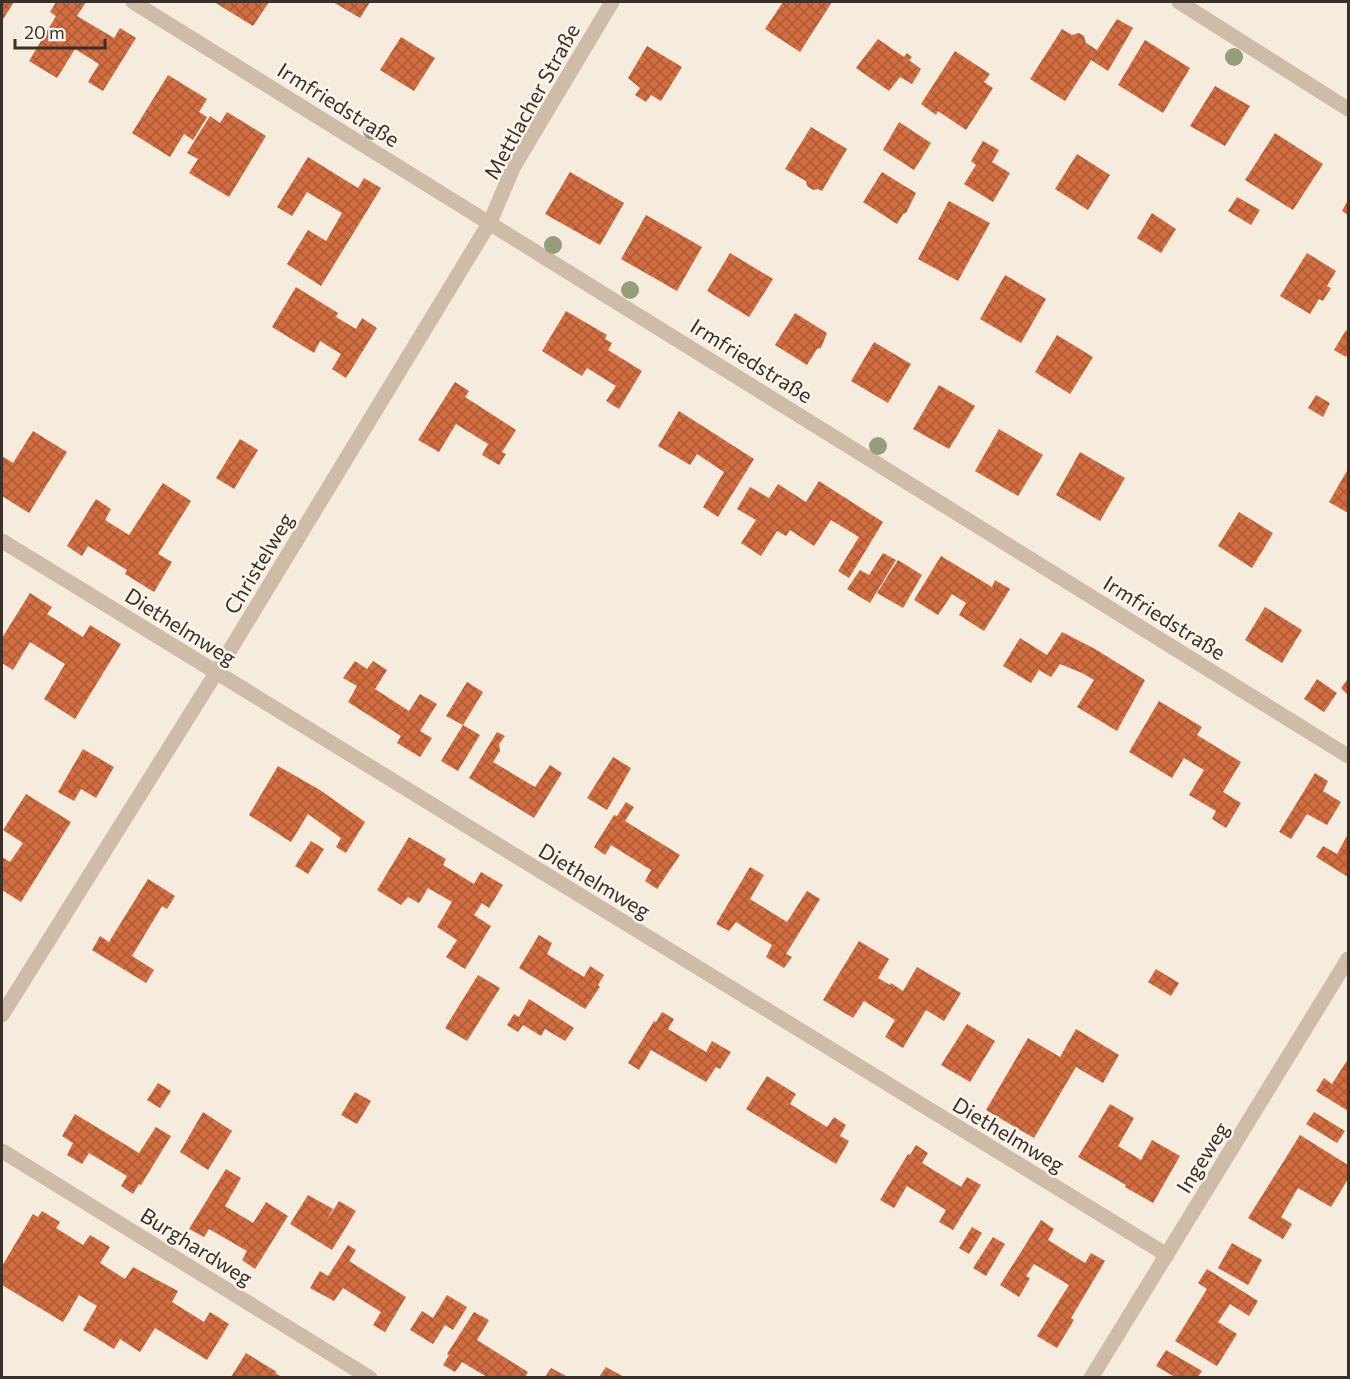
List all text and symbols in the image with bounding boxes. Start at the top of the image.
scale bar [15,12,105,50]
street label: Mettlacher Straße [478,19,584,183]
text: 20 m [24,21,65,43]
street label: Irmfriedstraße [273,57,405,151]
street label: Irmfriedstraße [686,313,818,407]
street label: Christelweg [218,508,298,618]
street label: Irmfriedstraße [1099,570,1231,664]
street label: Diethelmweg [121,582,241,670]
street label: Diethelmweg [535,837,655,923]
street label: Diethelmweg [949,1091,1069,1177]
street label: Ingeweg [1171,1117,1233,1197]
street label: Burghardweg [136,1202,258,1290]

